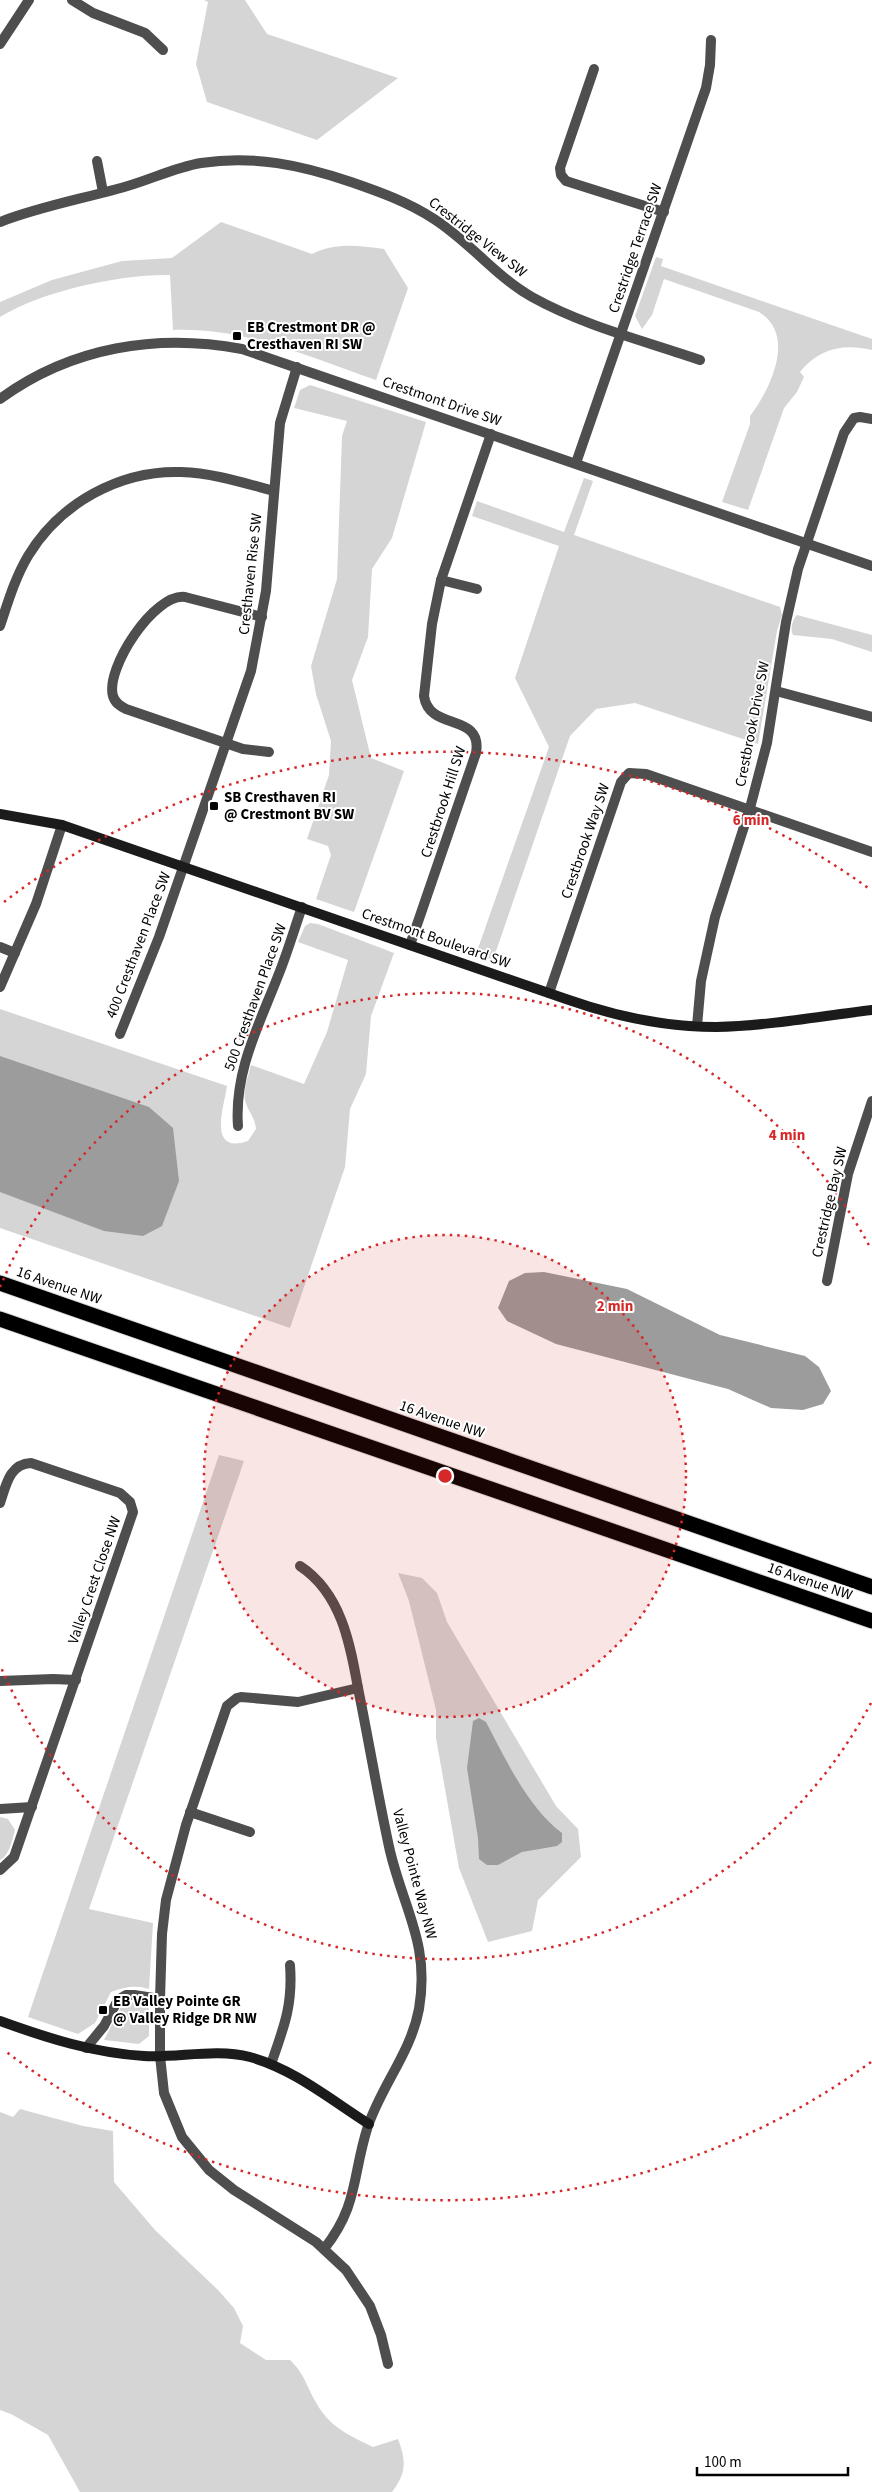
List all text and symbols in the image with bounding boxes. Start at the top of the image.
street label: Crestridge Terrace SW [603,180,668,316]
street label: Crestridge View SW [424,192,531,283]
place label: EB Crestmont DR @ Cresthaven RI SW [247,317,375,355]
marker: EB Crestmont DR @ Cresthaven RI SW [231,330,243,342]
street label: Crestmont Drive SW [380,371,504,432]
street label: Cresthaven Rise SW [234,512,267,636]
street label: Crestbrook Drive SW [730,659,775,789]
street label: Crestbrook Hill SW [416,744,471,861]
street label: Crestbrook Way SW [556,780,615,902]
place label: SB Cresthaven RI @ Crestmont BV SW [224,787,354,825]
marker: SB Cresthaven RI @ Crestmont BV SW [208,800,220,812]
text: 6 min [733,810,769,831]
street label: 400 Cresthaven Place SW [101,869,176,1021]
street label: Crestmont Boulevard SW [359,903,513,974]
street label: 500 Cresthaven Place SW [219,920,292,1074]
text: 4 min [769,1125,805,1146]
street label: Crestridge Bay SW [807,1144,853,1260]
street label: 16 Avenue NW [14,1261,104,1310]
text: 2 min [597,1296,633,1317]
street label: 16 Avenue NW [397,1395,487,1444]
centre of rings [436,1467,454,1485]
street label: Valley Crest Close NW [63,1513,126,1647]
street label: 16 Avenue NW [765,1557,855,1606]
street label: Valley Pointe Way NW [387,1807,442,1942]
place label: EB Valley Pointe GR @ Valley Ridge DR NW [113,1991,257,2029]
marker: EB Valley Pointe GR @ Valley Ridge DR NW [97,2004,109,2016]
scale bar [697,2444,848,2476]
text: 100 m [704,2452,742,2473]

